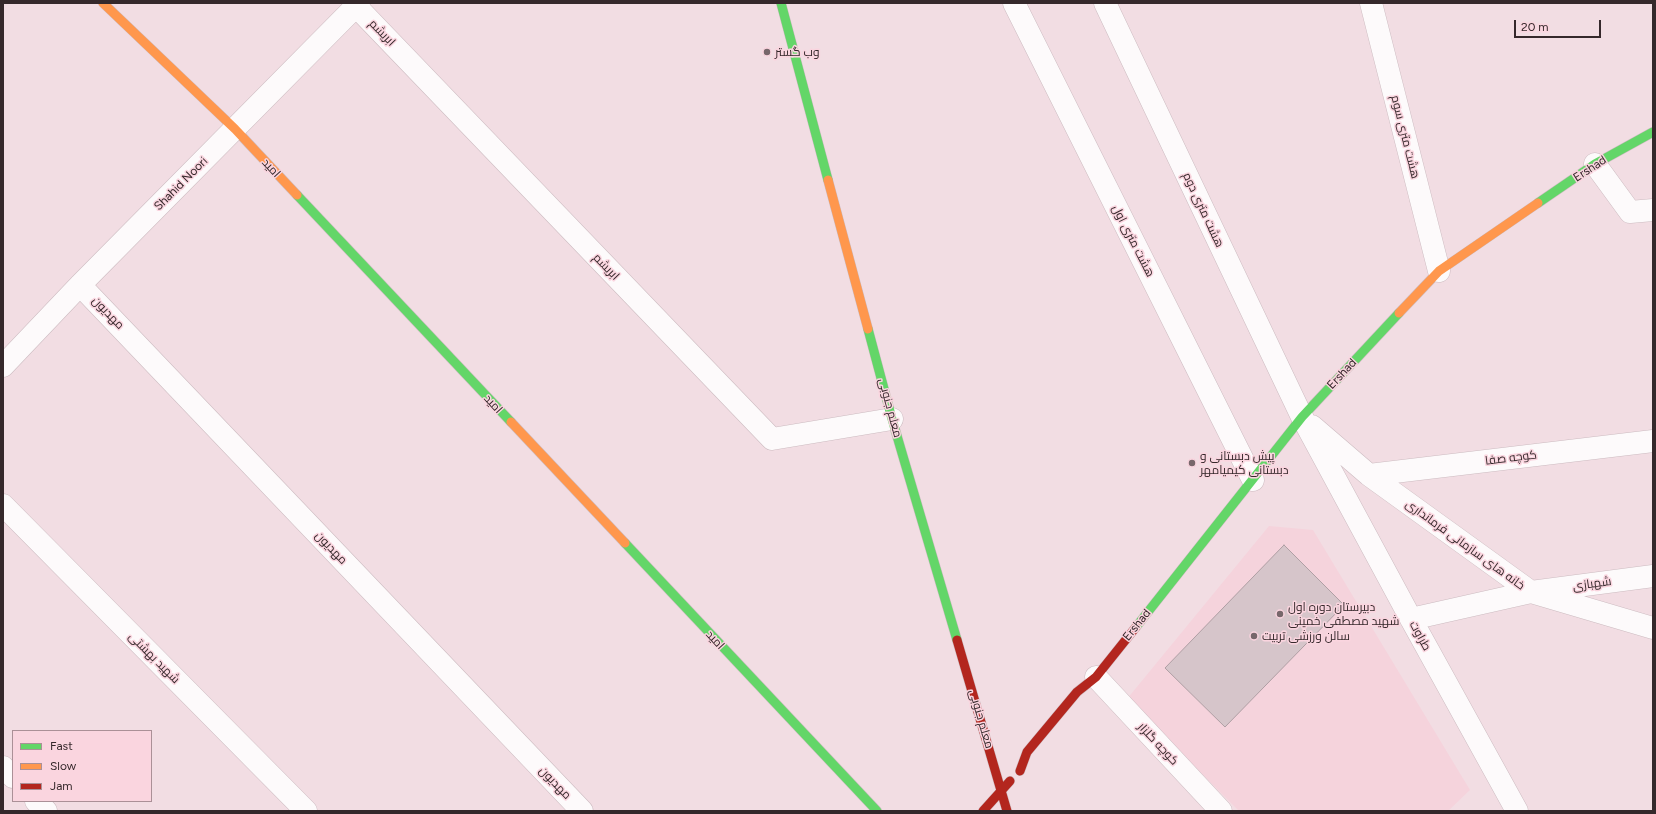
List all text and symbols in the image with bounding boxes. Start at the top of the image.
scale bar [1516,12,1603,38]
street label: ابریشم [366,17,398,49]
text: 20 m [1521,20,1549,34]
place label: وب گستر [775,45,820,59]
marker: وب گستر [762,47,772,57]
street label: هشت متری سوم [1388,94,1422,180]
street label: Ershad [1571,153,1609,185]
street label: Shahid Noori [151,154,211,214]
street label: امید [259,155,283,181]
street label: هشت متری دوم [1179,170,1227,250]
street label: هشت متری اول [1109,203,1157,279]
street label: ابریشم [590,251,622,283]
street label: مهدیون [89,294,127,332]
street label: Ershad [1324,356,1360,392]
street label: معلم جنوبی [875,377,905,439]
street label: امید [481,391,505,417]
street label: کوچه صفا [1484,448,1538,468]
place label: پیش دبستانی و دبستانی کیمیامهر [1200,449,1289,477]
marker: پیش دبستانی و دبستانی کیمیامهر [1187,458,1197,468]
street label: خانه های سازمانی فرمانداری [1403,497,1527,593]
street label: مهدیون [312,529,350,567]
street label: شهبازی [1572,574,1612,594]
place label: دبیرستان دوره اول شهید مصطفی خمینی [1288,600,1399,628]
street label: Ershad [1120,606,1154,644]
marker: دبیرستان دوره اول شهید مصطفی خمینی [1275,609,1285,619]
street label: طراوت [1406,619,1434,653]
street label: امید [703,627,727,653]
street label: شهید بهشتی [125,629,183,687]
place label: سالن ورزشی تربیت [1262,629,1350,643]
marker: سالن ورزشی تربیت [1249,631,1259,641]
street label: معلم جنوبی [966,688,996,750]
street label: کوچه گلزار [1135,720,1181,768]
legend [12,730,152,802]
text: Fast [50,739,73,753]
text: Slow [50,759,76,773]
street label: مهدیون [536,764,574,802]
text: Jam [50,779,73,793]

